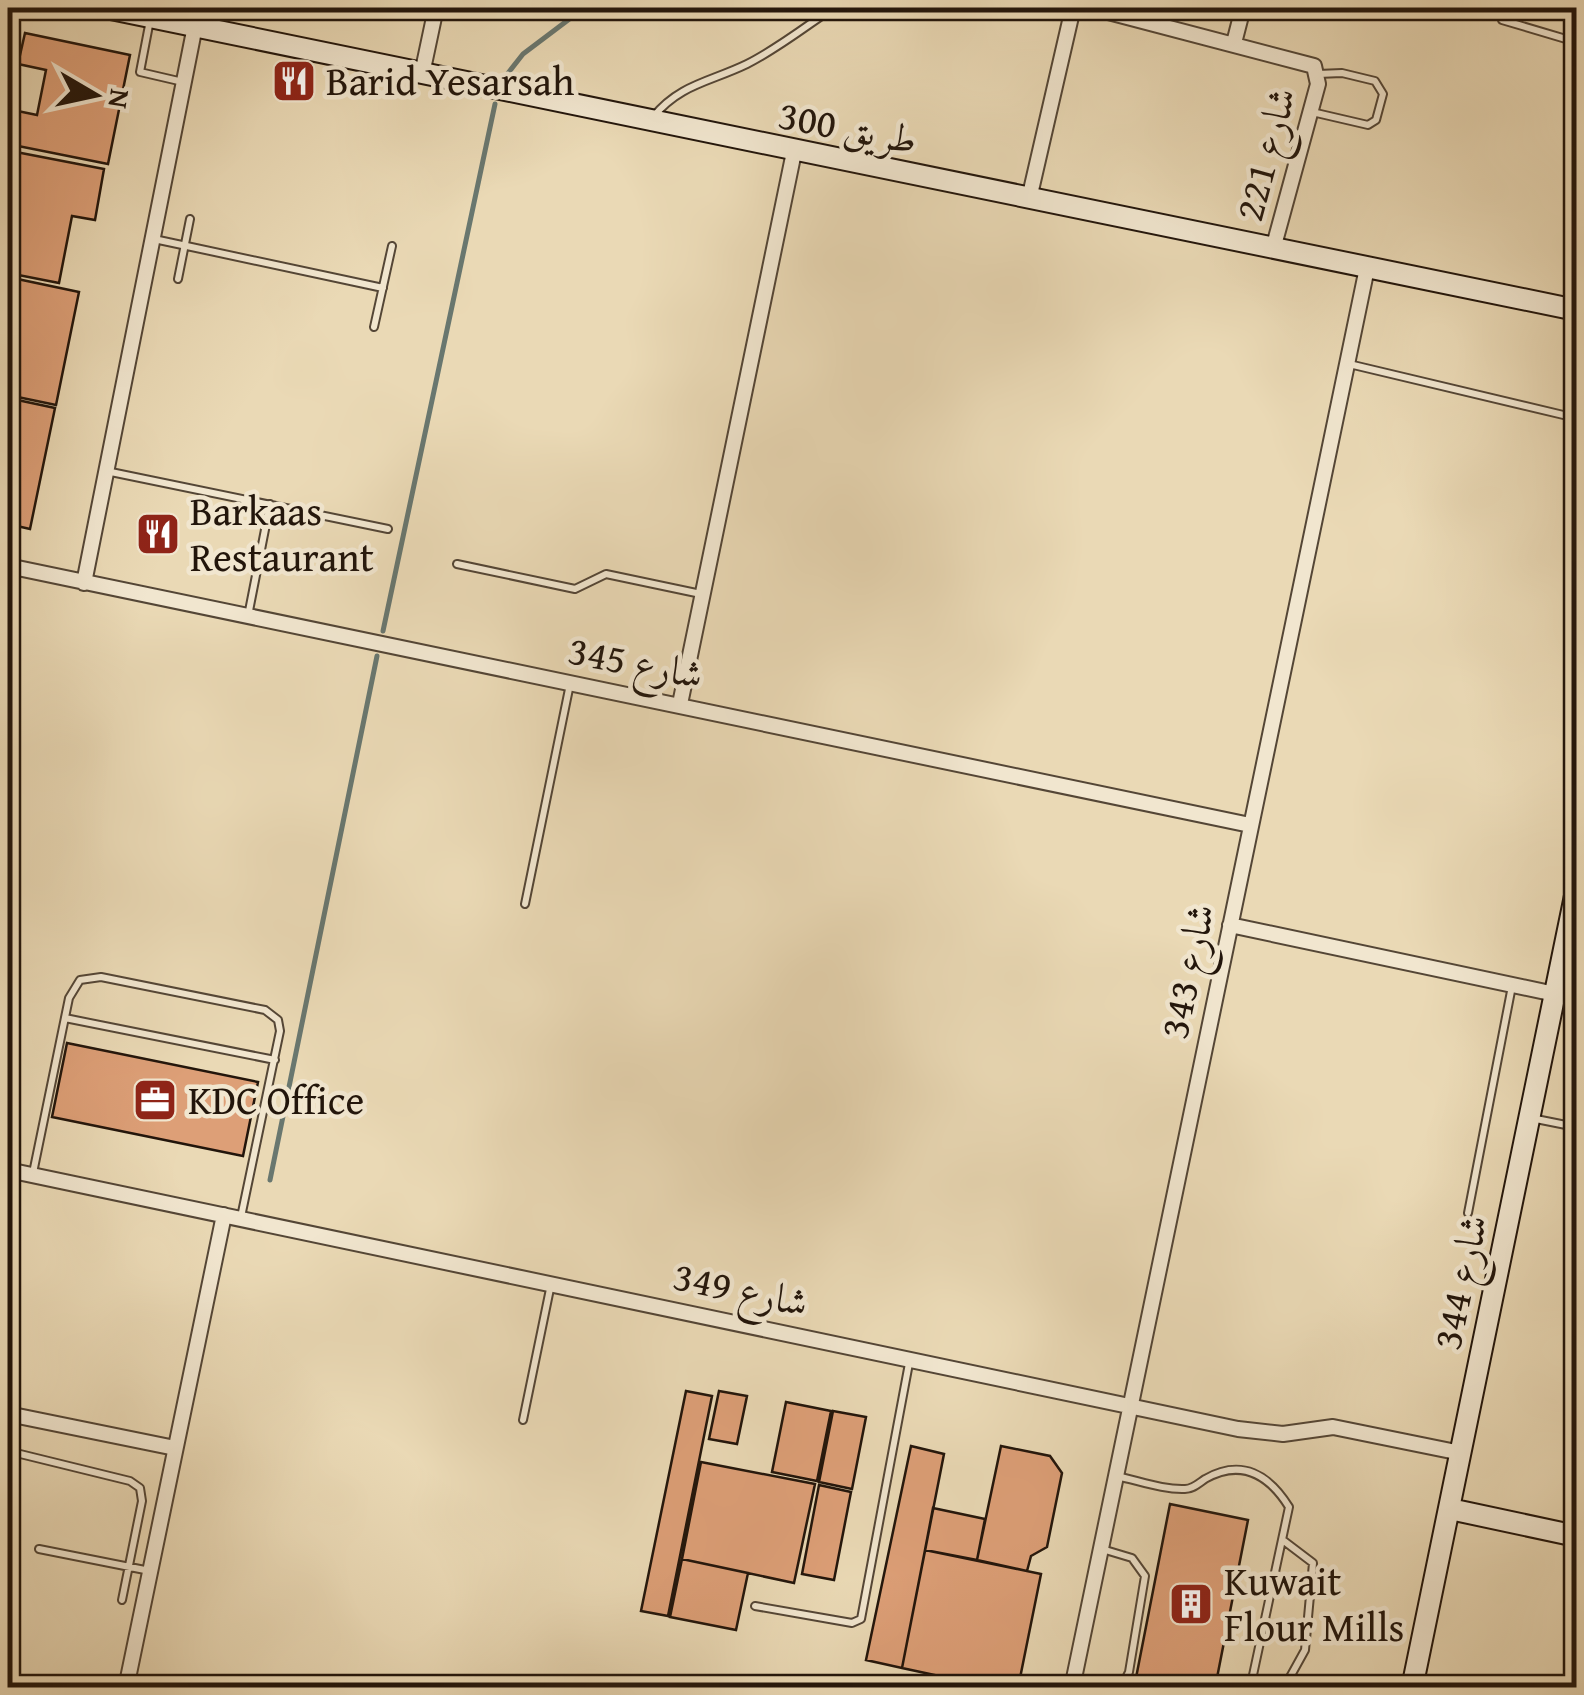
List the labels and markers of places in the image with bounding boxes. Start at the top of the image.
place label: Barid Yesarsah [326,51,574,110]
restaurant icon: Barid Yesarsah [271,58,317,104]
place label: Barkaas Restaurant [190,481,374,586]
restaurant icon: Barkaas Restaurant [135,511,181,557]
place label: KDC Office [188,1070,364,1129]
office icon: KDC Office [132,1077,178,1123]
place label: Kuwait Flour Mills [1224,1551,1404,1656]
building icon: Kuwait Flour Mills [1168,1581,1214,1627]

